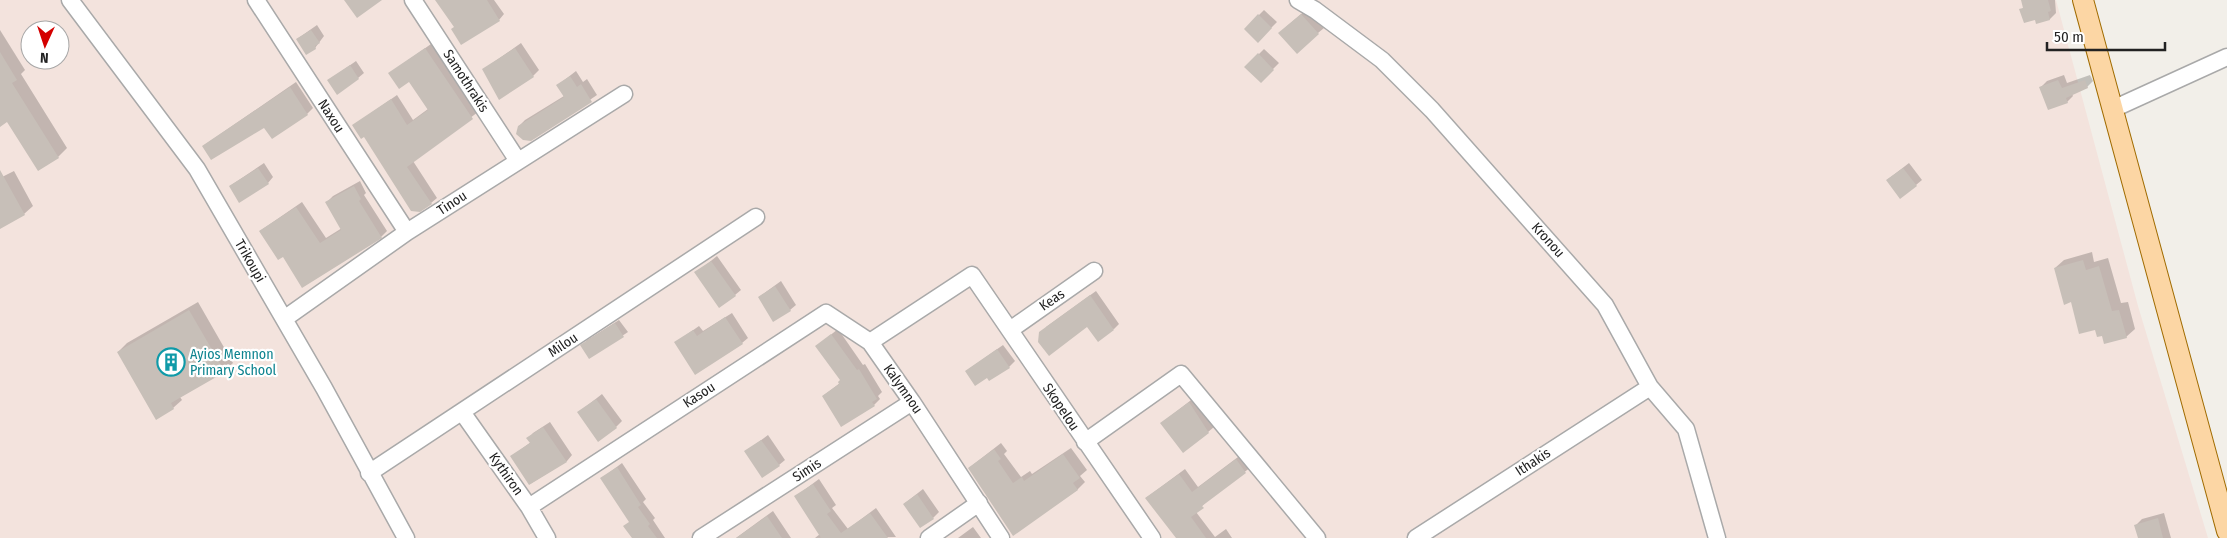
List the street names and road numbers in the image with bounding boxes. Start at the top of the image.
street label: Samothrakis [439,46,493,116]
street label: Naxou [314,96,348,136]
street label: Tinou [434,187,470,219]
street label: Kronou [1528,219,1568,261]
street label: Trikoupi [231,237,269,285]
street label: Keas [1036,285,1068,315]
street label: Milou [545,329,581,361]
street label: Kalymnou [880,361,926,417]
street label: Kasou [680,378,718,412]
street label: Skopelou [1039,380,1083,434]
street label: Ithakis [1512,444,1554,480]
street label: Kythiron [485,449,527,499]
street label: Simis [789,454,825,486]

